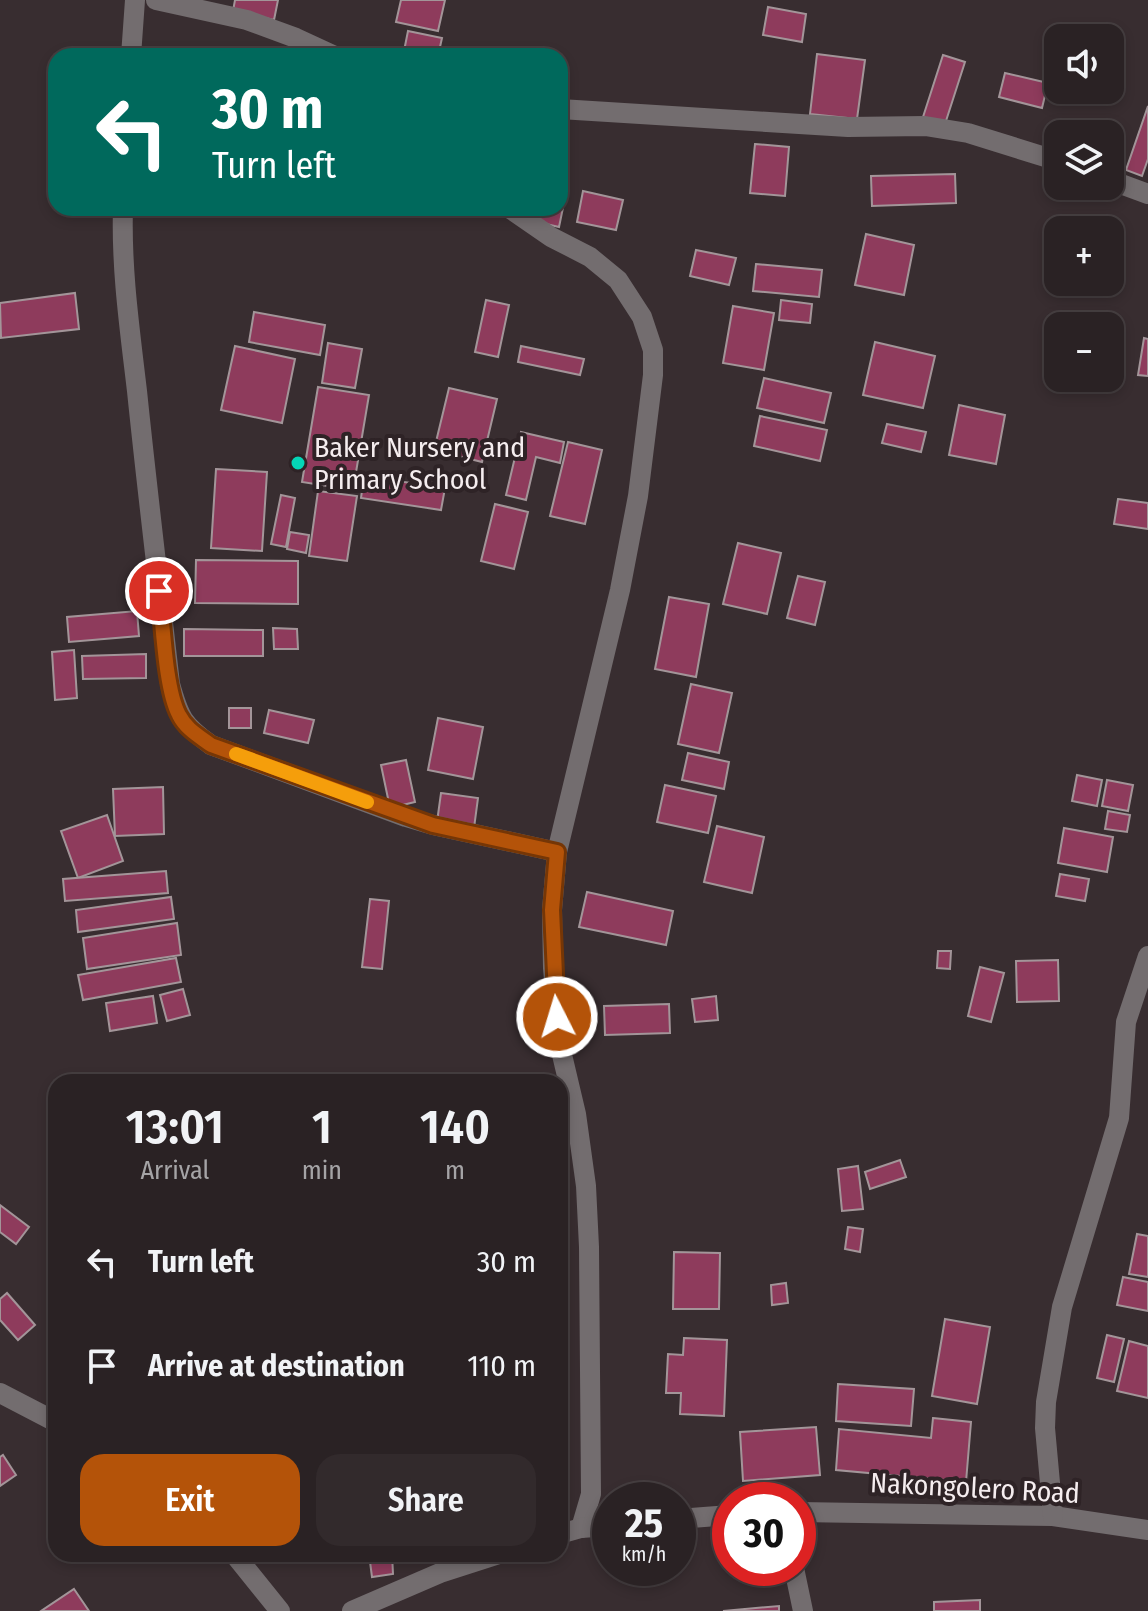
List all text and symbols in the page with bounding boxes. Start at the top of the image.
map controls [1044,24,1124,392]
button: sound [1044,24,1124,104]
text: 30 m [212,76,323,143]
icon: left [80,80,184,184]
button: layers [1044,120,1124,200]
text: Turn left [212,144,336,188]
button: + [1044,216,1124,296]
button: − [1044,312,1124,392]
place label: Baker Nursery and Primary School [314,431,525,496]
marker: Baker Nursery and Primary School [289,454,307,472]
pin [125,557,193,625]
icon: arrive [137,569,181,613]
position arrow [515,975,599,1059]
text: 13:01 [126,1098,224,1156]
text: 1 [312,1098,332,1156]
text: 140 [420,1098,490,1156]
text: Arrival [140,1155,209,1186]
text: min [302,1155,342,1186]
text: m [445,1155,465,1186]
icon: left [80,1240,124,1284]
text: Turn left [148,1244,254,1280]
text: 30 m [477,1244,536,1280]
icon: arrive [80,1344,124,1388]
text: Arrive at destination [148,1348,405,1384]
text: 110 m [467,1348,536,1384]
button: Exit [80,1454,300,1546]
button: Share [316,1454,536,1546]
street label: Nakongolero Road [869,1466,1081,1510]
speed limit sign: 30 [712,1482,816,1586]
text: 25 [625,1500,663,1548]
text: km/h [622,1542,666,1566]

